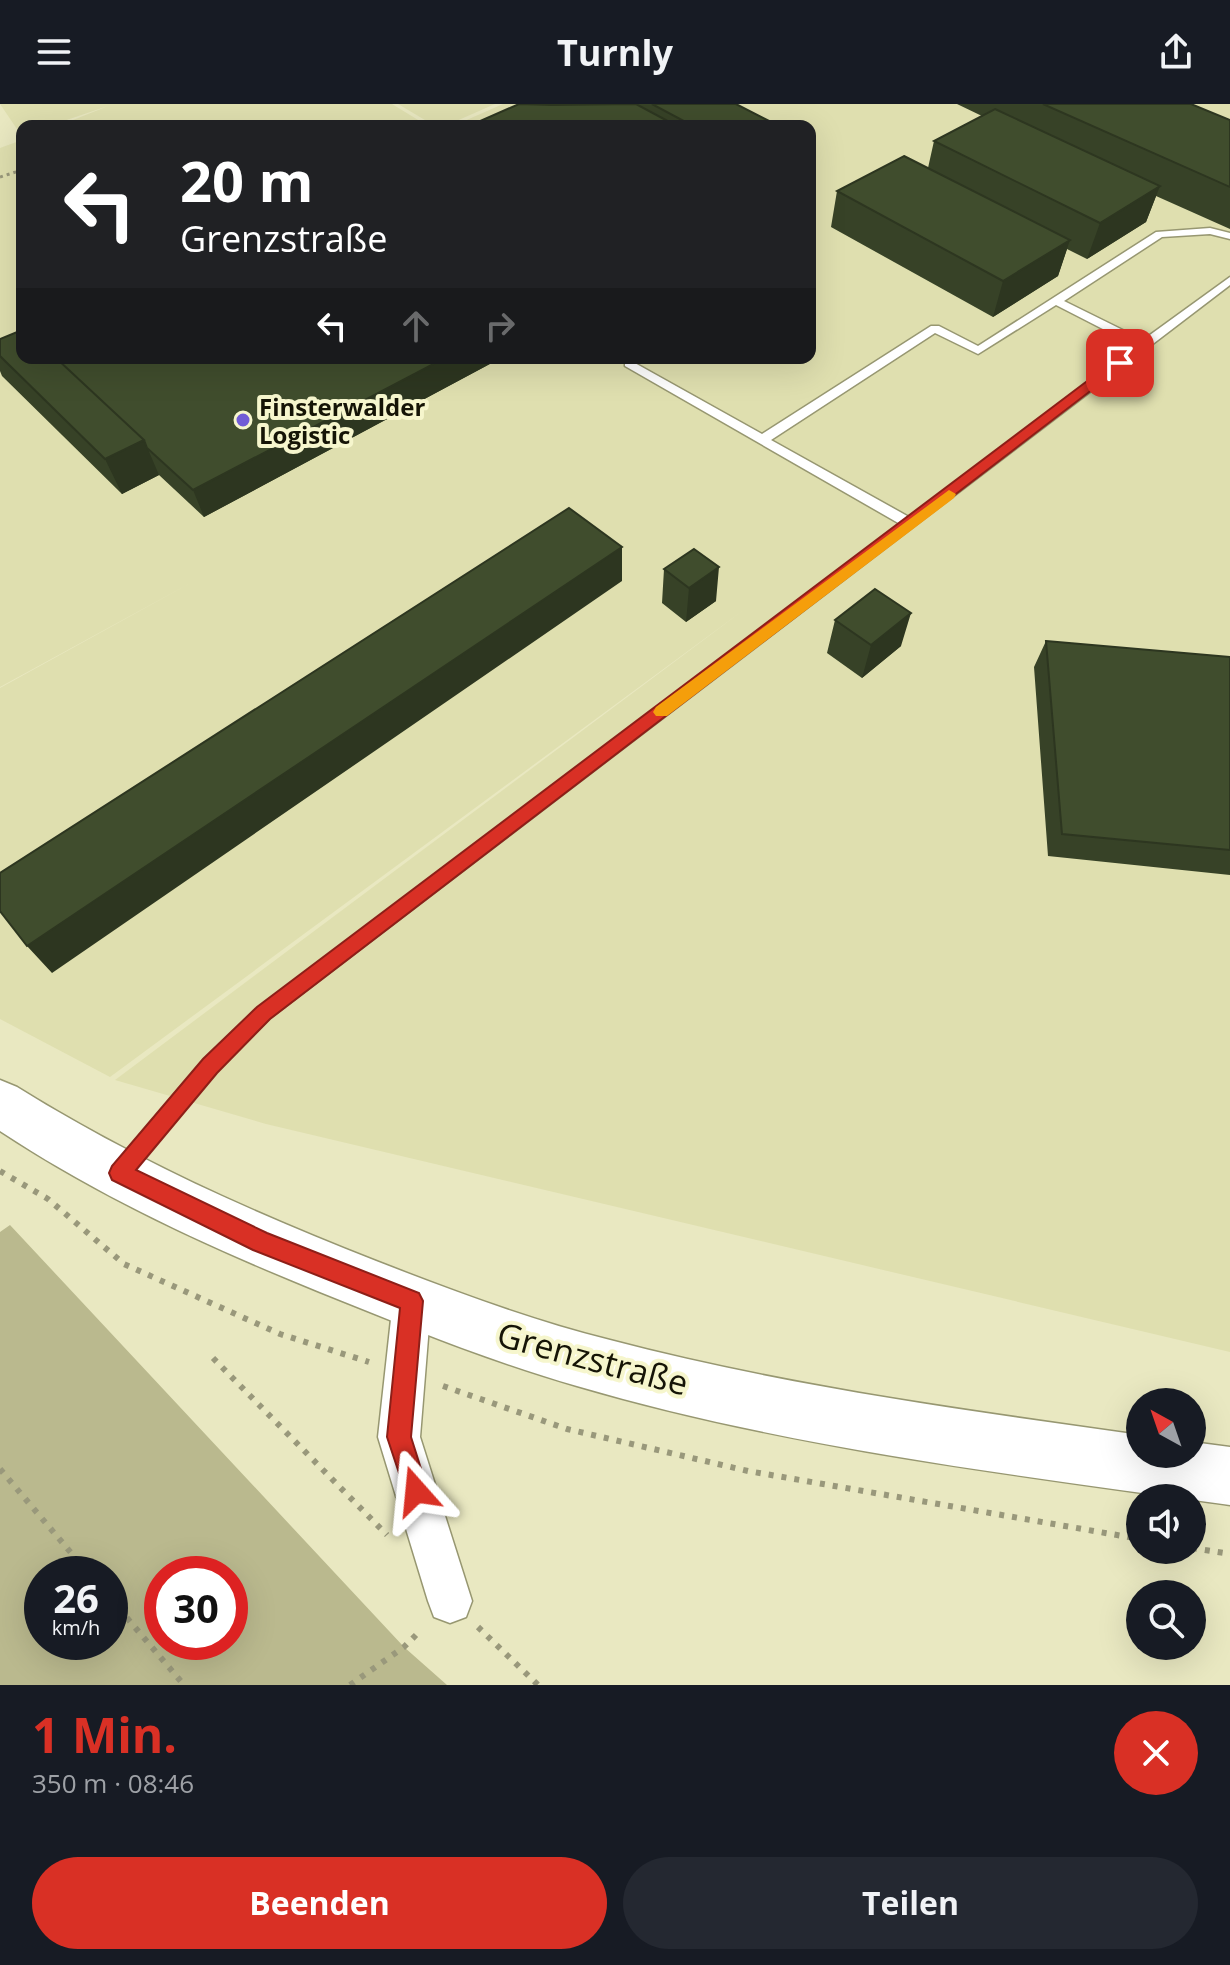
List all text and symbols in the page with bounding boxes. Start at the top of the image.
text: Turnly [557,28,673,77]
icon: menu [32,30,76,74]
icon: share [1154,30,1198,74]
text: 20 m [180,142,314,218]
icon: left [48,152,152,256]
text: Grenzstraße [180,214,387,263]
icon: left [310,304,354,348]
icon: ahead [394,304,438,348]
icon: right [478,304,522,348]
pin [1086,329,1154,397]
icon: arrive [1098,341,1142,385]
place label: Finsterwalder Logistic [259,390,425,451]
marker: Finsterwalder Logistic [234,411,252,429]
street label: Grenzstraße [492,1310,694,1406]
north arrow [1126,1388,1206,1468]
map controls [1126,1388,1206,1660]
position arrow [374,1449,458,1533]
button: sound [1126,1484,1206,1564]
speed limit sign: 30 [144,1556,248,1660]
text: 26 [53,1570,99,1625]
button: search [1126,1580,1206,1660]
text: km/h [52,1614,100,1641]
text: 1 Min. [32,1702,177,1767]
button: close [1114,1711,1198,1795]
text: 350 m · 08:46 [32,1765,194,1801]
button: Beenden [32,1857,607,1949]
button: Teilen [623,1857,1198,1949]

